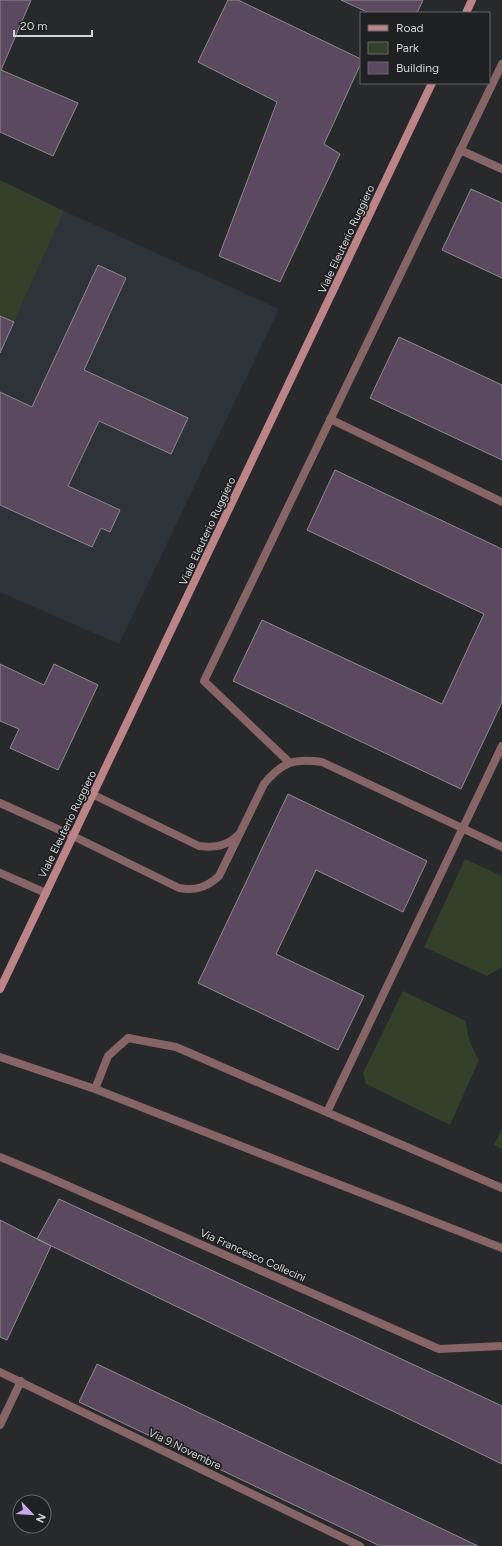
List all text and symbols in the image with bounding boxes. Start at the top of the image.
scale bar [14,12,92,38]
legend [360,12,490,84]
text: 20 m [20,19,48,33]
text: Road [396,21,424,35]
text: Park [396,41,419,55]
text: Building [396,61,439,75]
street label: Viale Eleuterio Ruggiero [316,183,377,295]
street label: Viale Eleuterio Ruggiero [177,475,238,587]
street label: Viale Eleuterio Ruggiero [36,768,99,880]
street label: Via Francesco Collecini [198,1226,308,1285]
street label: Via 9 Novembre [146,1426,223,1473]
north arrow [12,1494,52,1534]
text: N [33,1511,48,1525]

